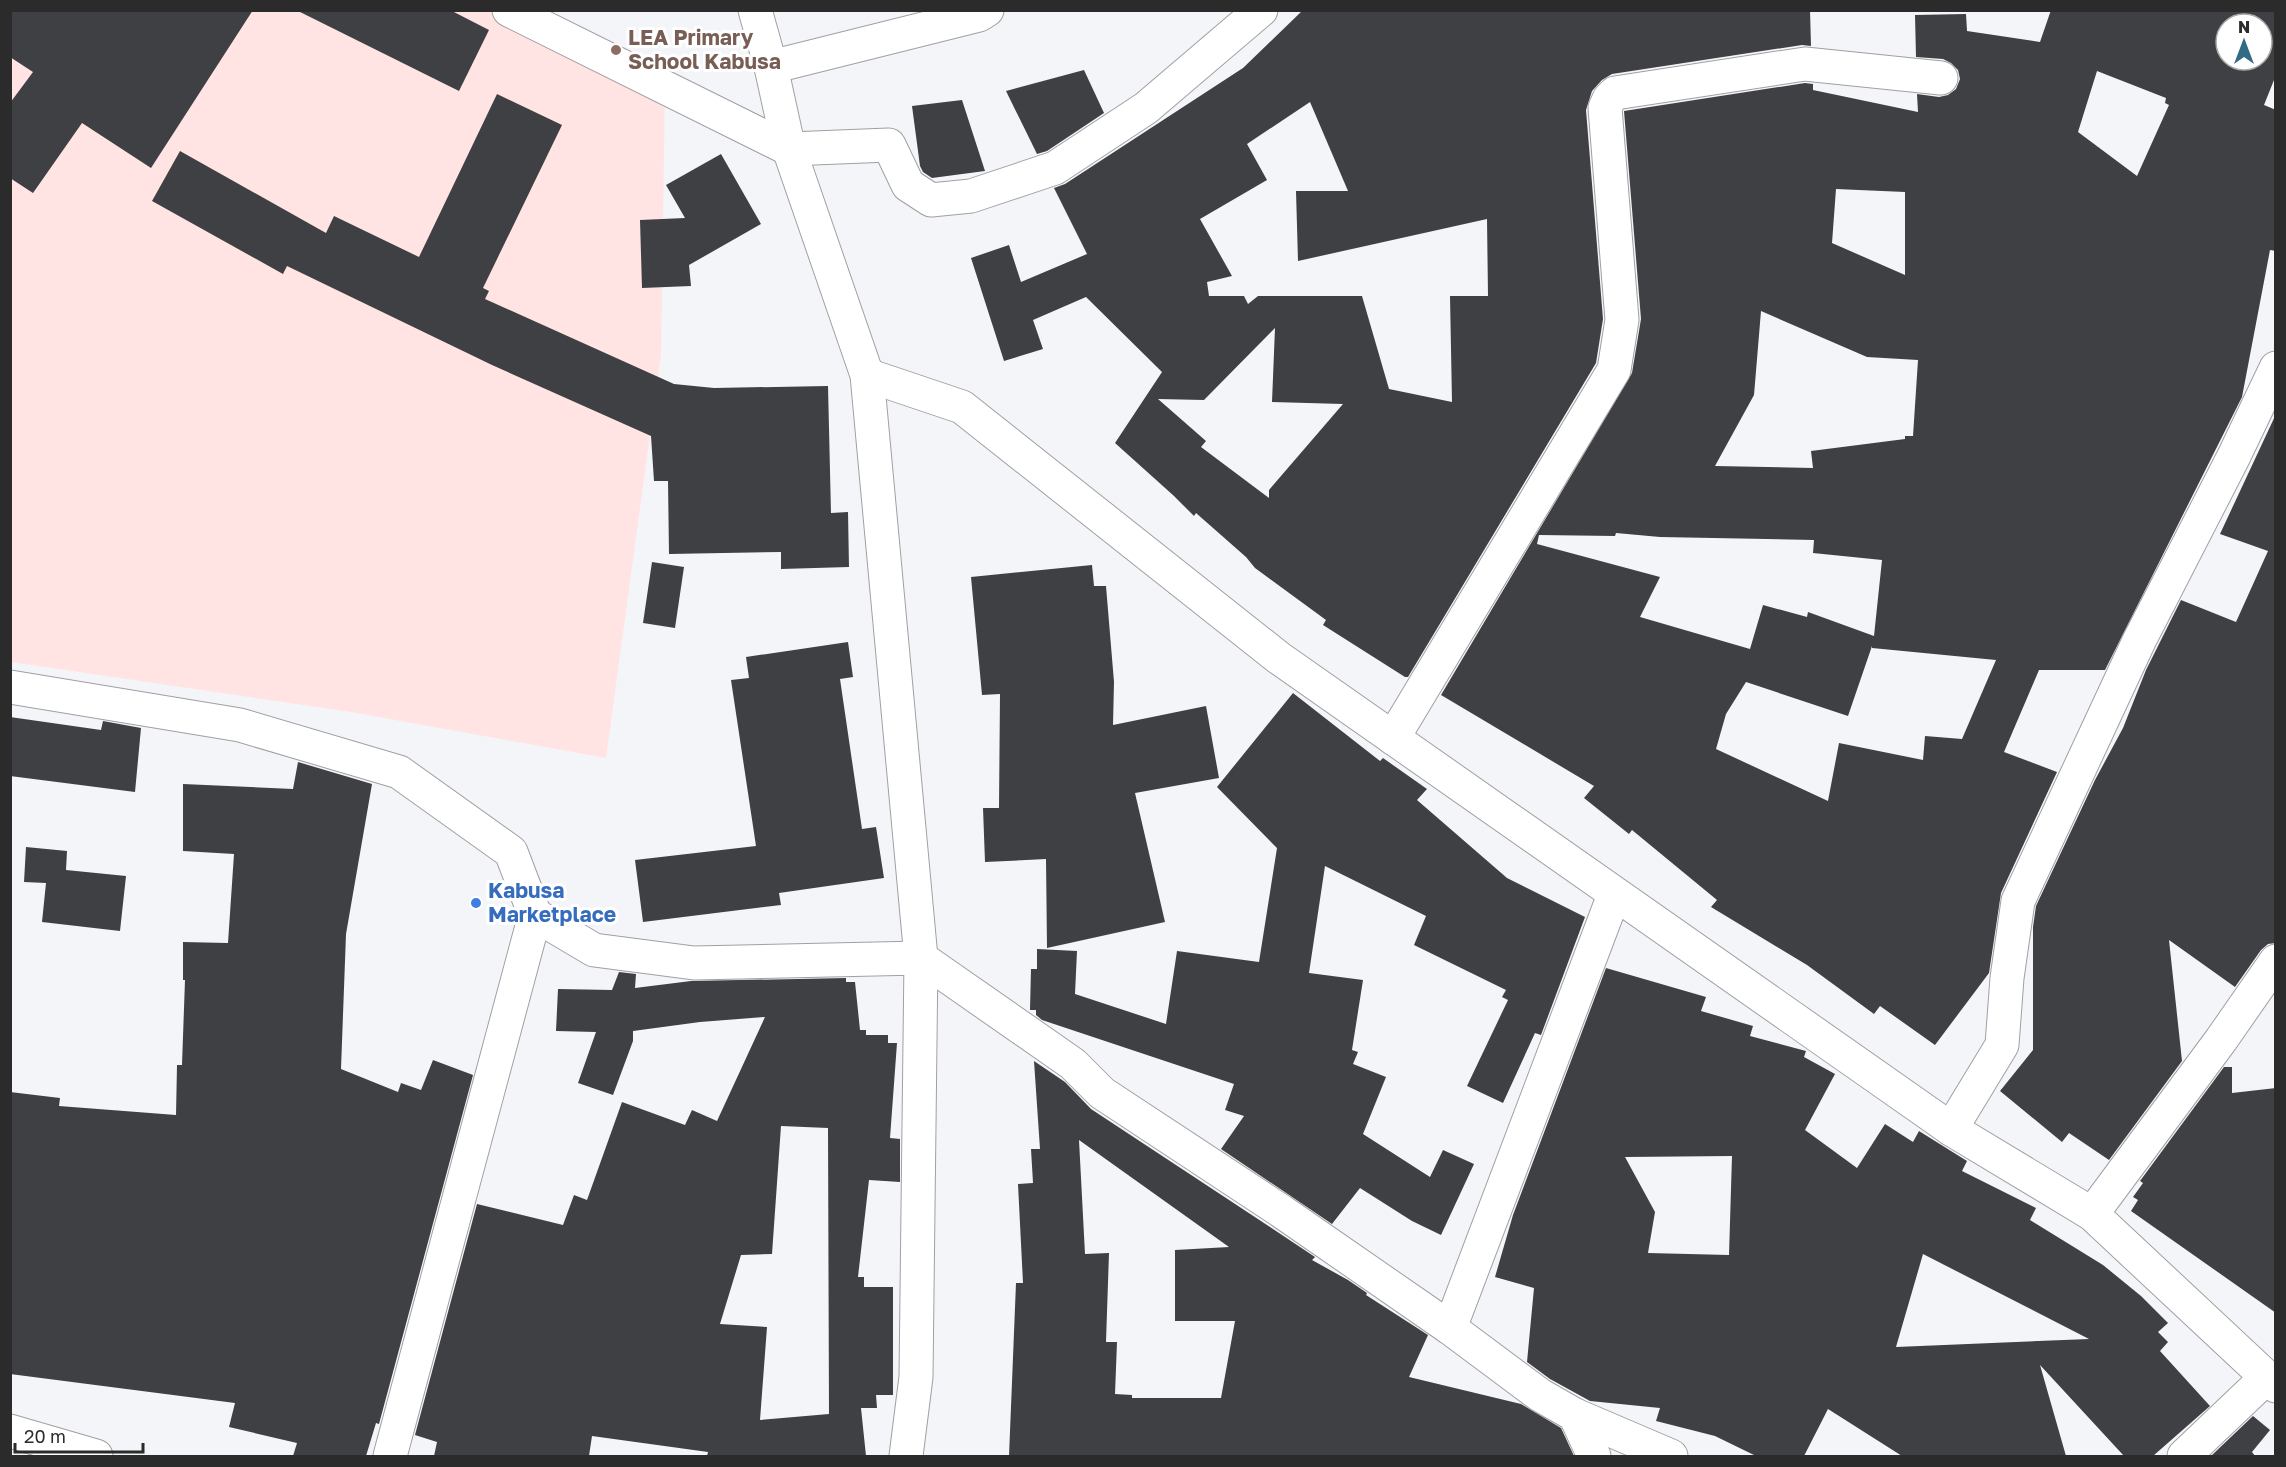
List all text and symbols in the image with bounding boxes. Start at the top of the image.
north arrow [2214,12,2274,72]
text: N [2238,17,2250,37]
place label: LEA Primary School Kabusa [628,24,781,74]
marker: LEA Primary School Kabusa [609,43,623,57]
place label: Kabusa Marketplace [488,877,616,927]
marker: Kabusa Marketplace [469,896,483,910]
scale bar [15,1416,142,1454]
text: 20 m [24,1425,66,1447]

